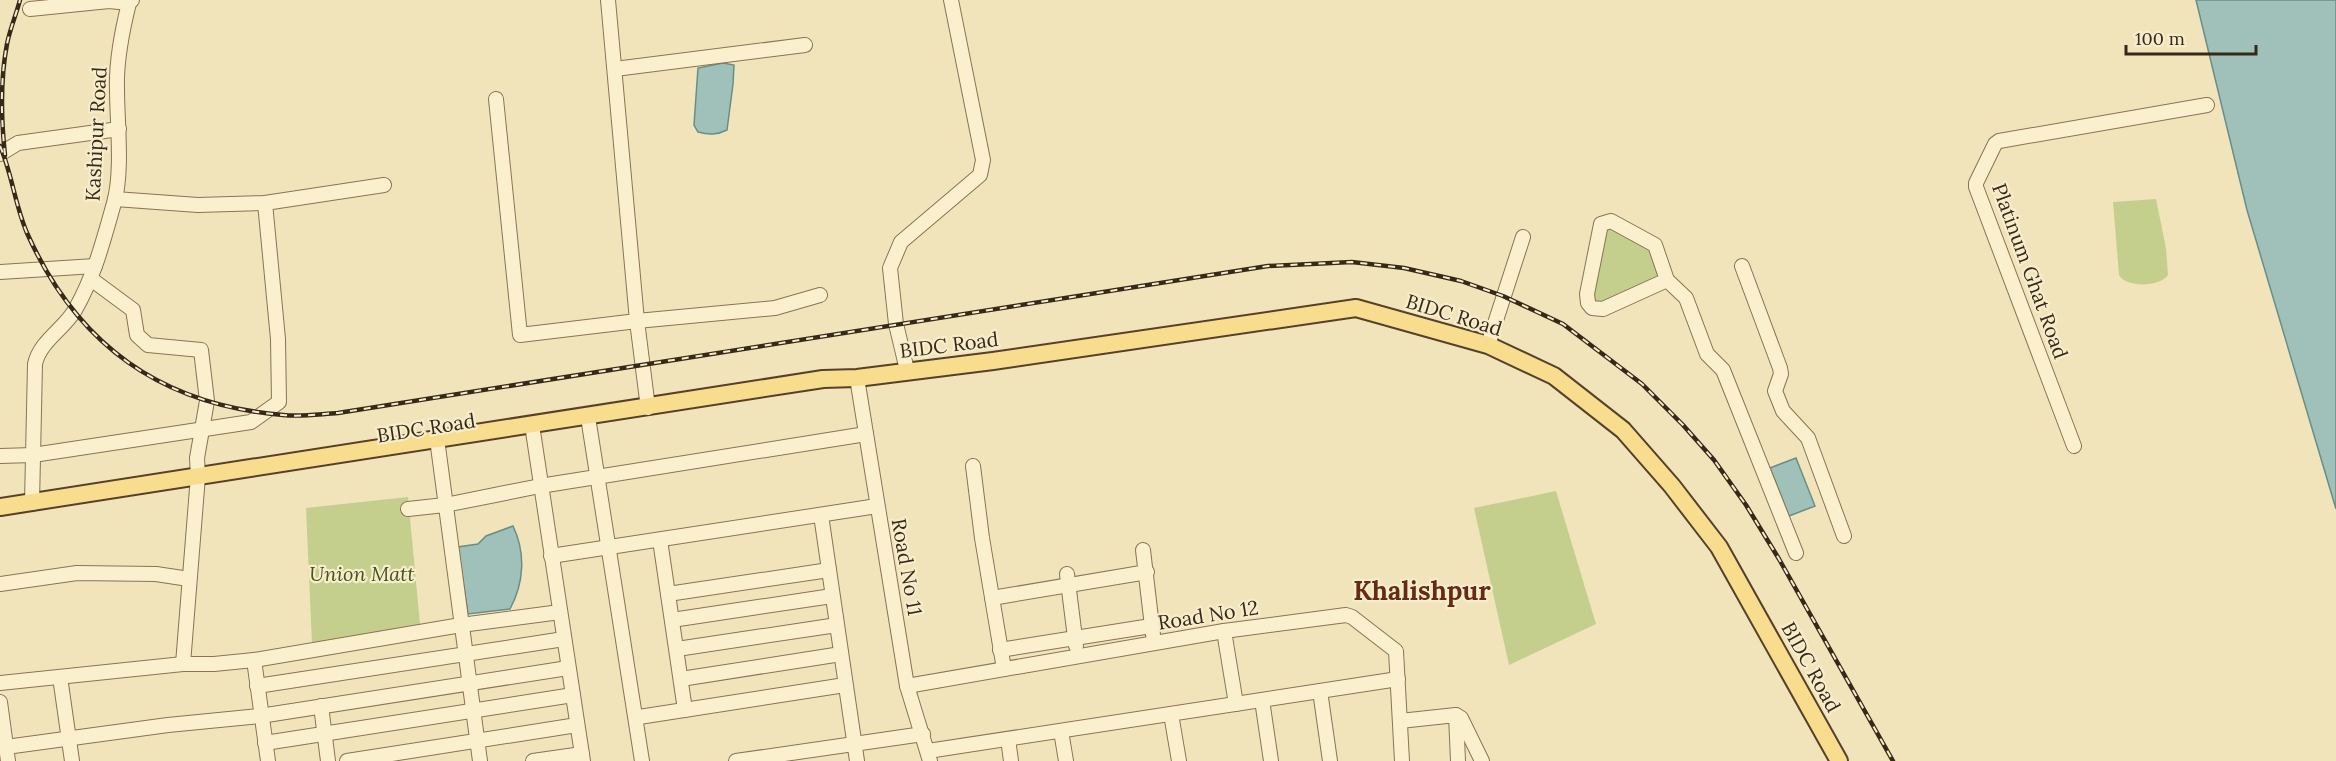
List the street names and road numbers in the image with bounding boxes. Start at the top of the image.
street label: Kashipur Road [79,66,112,202]
street label: Platinum Ghat Road [1987,180,2074,362]
street label: BIDC Road [1403,288,1505,341]
street label: BIDC Road [898,326,1000,363]
street label: BIDC Road [375,407,477,448]
street label: Road No 11 [887,516,928,617]
street label: Road No 12 [1156,594,1260,635]
street label: BIDC Road [1776,617,1847,716]

